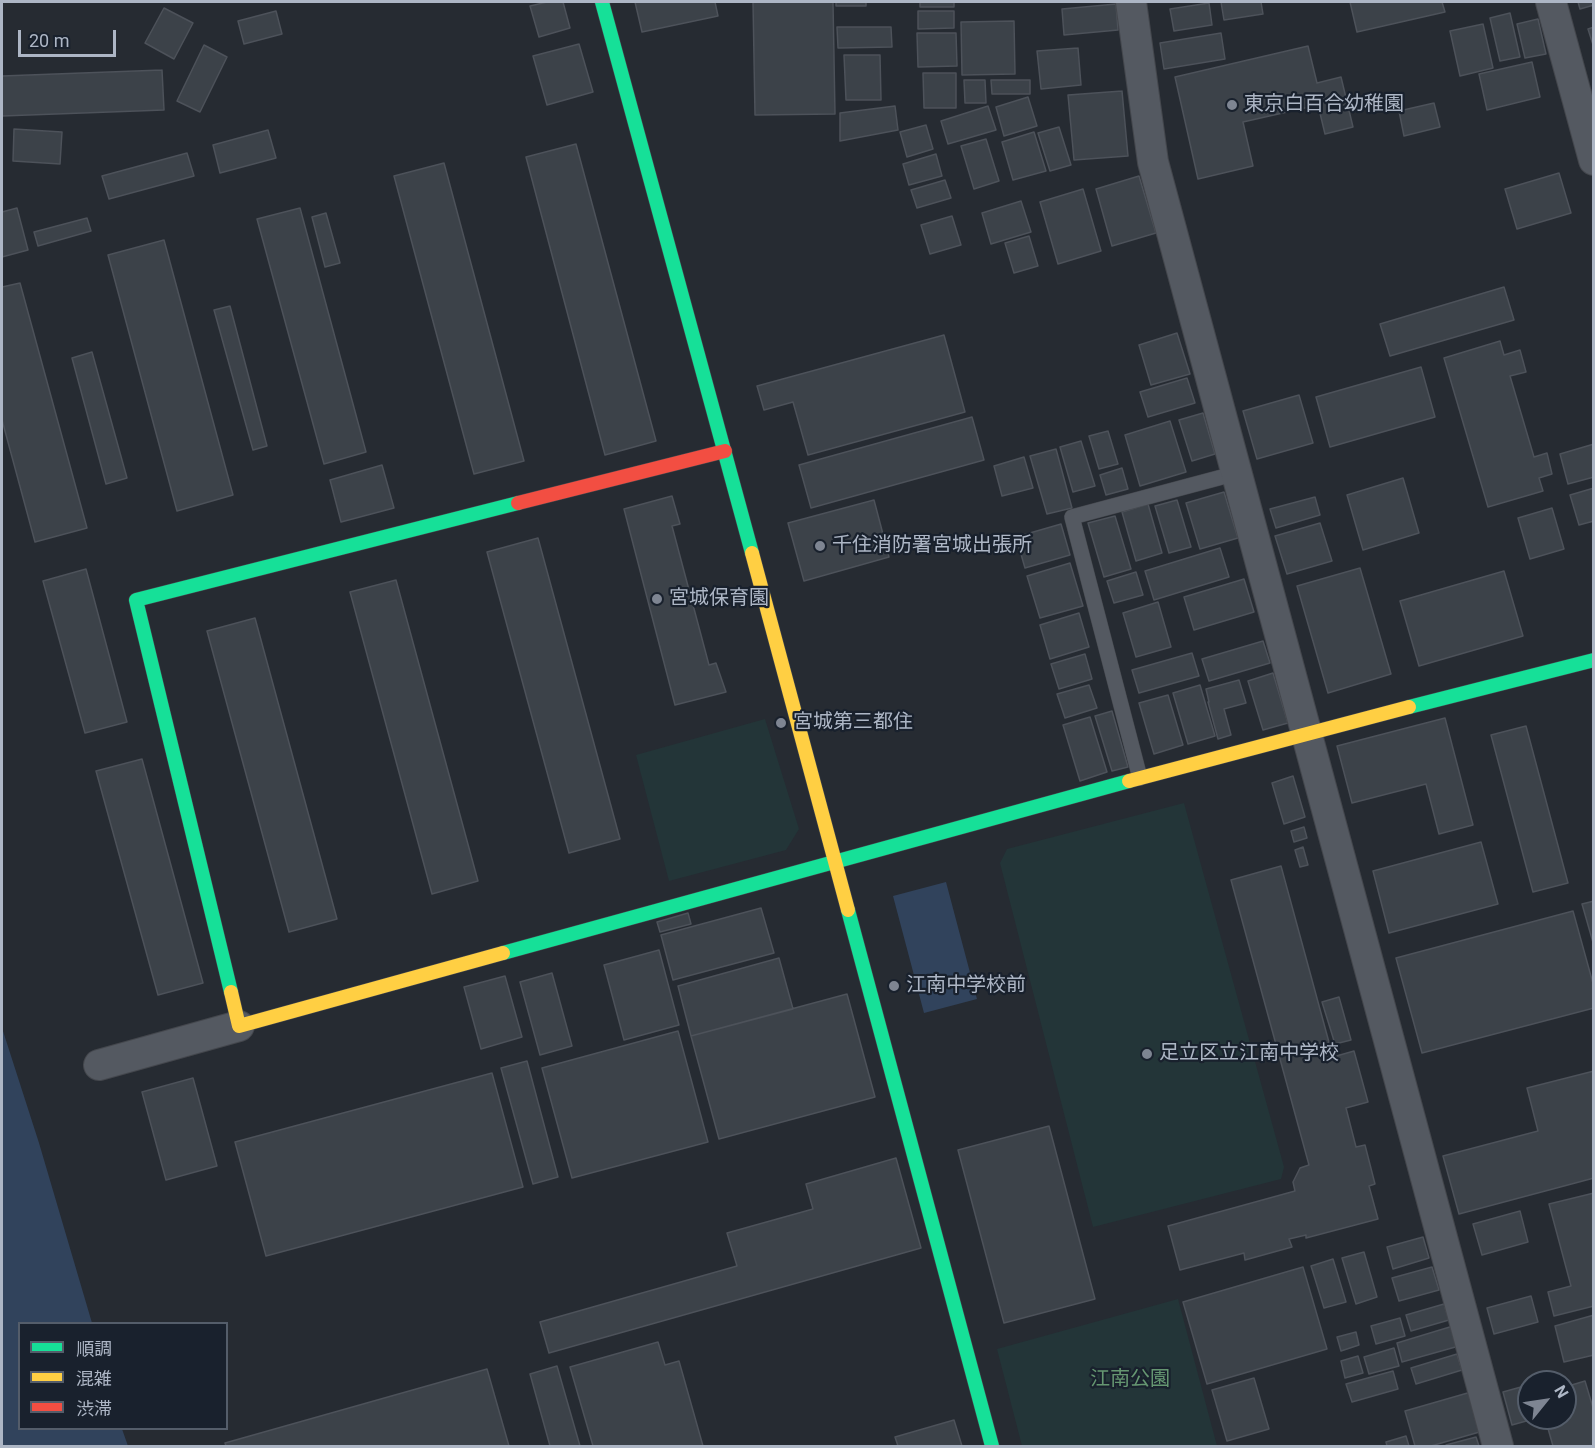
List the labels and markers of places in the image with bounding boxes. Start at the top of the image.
place label: 東京白百合幼稚園 [1244,93,1404,117]
marker: 東京白百合幼稚園 [1225,98,1239,112]
place label: 千住消防署宮城出張所 [832,534,1032,558]
marker: 千住消防署宮城出張所 [813,539,827,553]
place label: 宮城保育園 [669,587,769,611]
marker: 宮城保育園 [650,592,664,606]
place label: 宮城第三都住 [793,711,913,735]
marker: 宮城第三都住 [774,716,788,730]
place label: 江南中学校前 [906,974,1026,998]
marker: 江南中学校前 [887,979,901,993]
place label: 足立区立江南中学校 [1159,1042,1339,1066]
marker: 足立区立江南中学校 [1140,1047,1154,1061]

